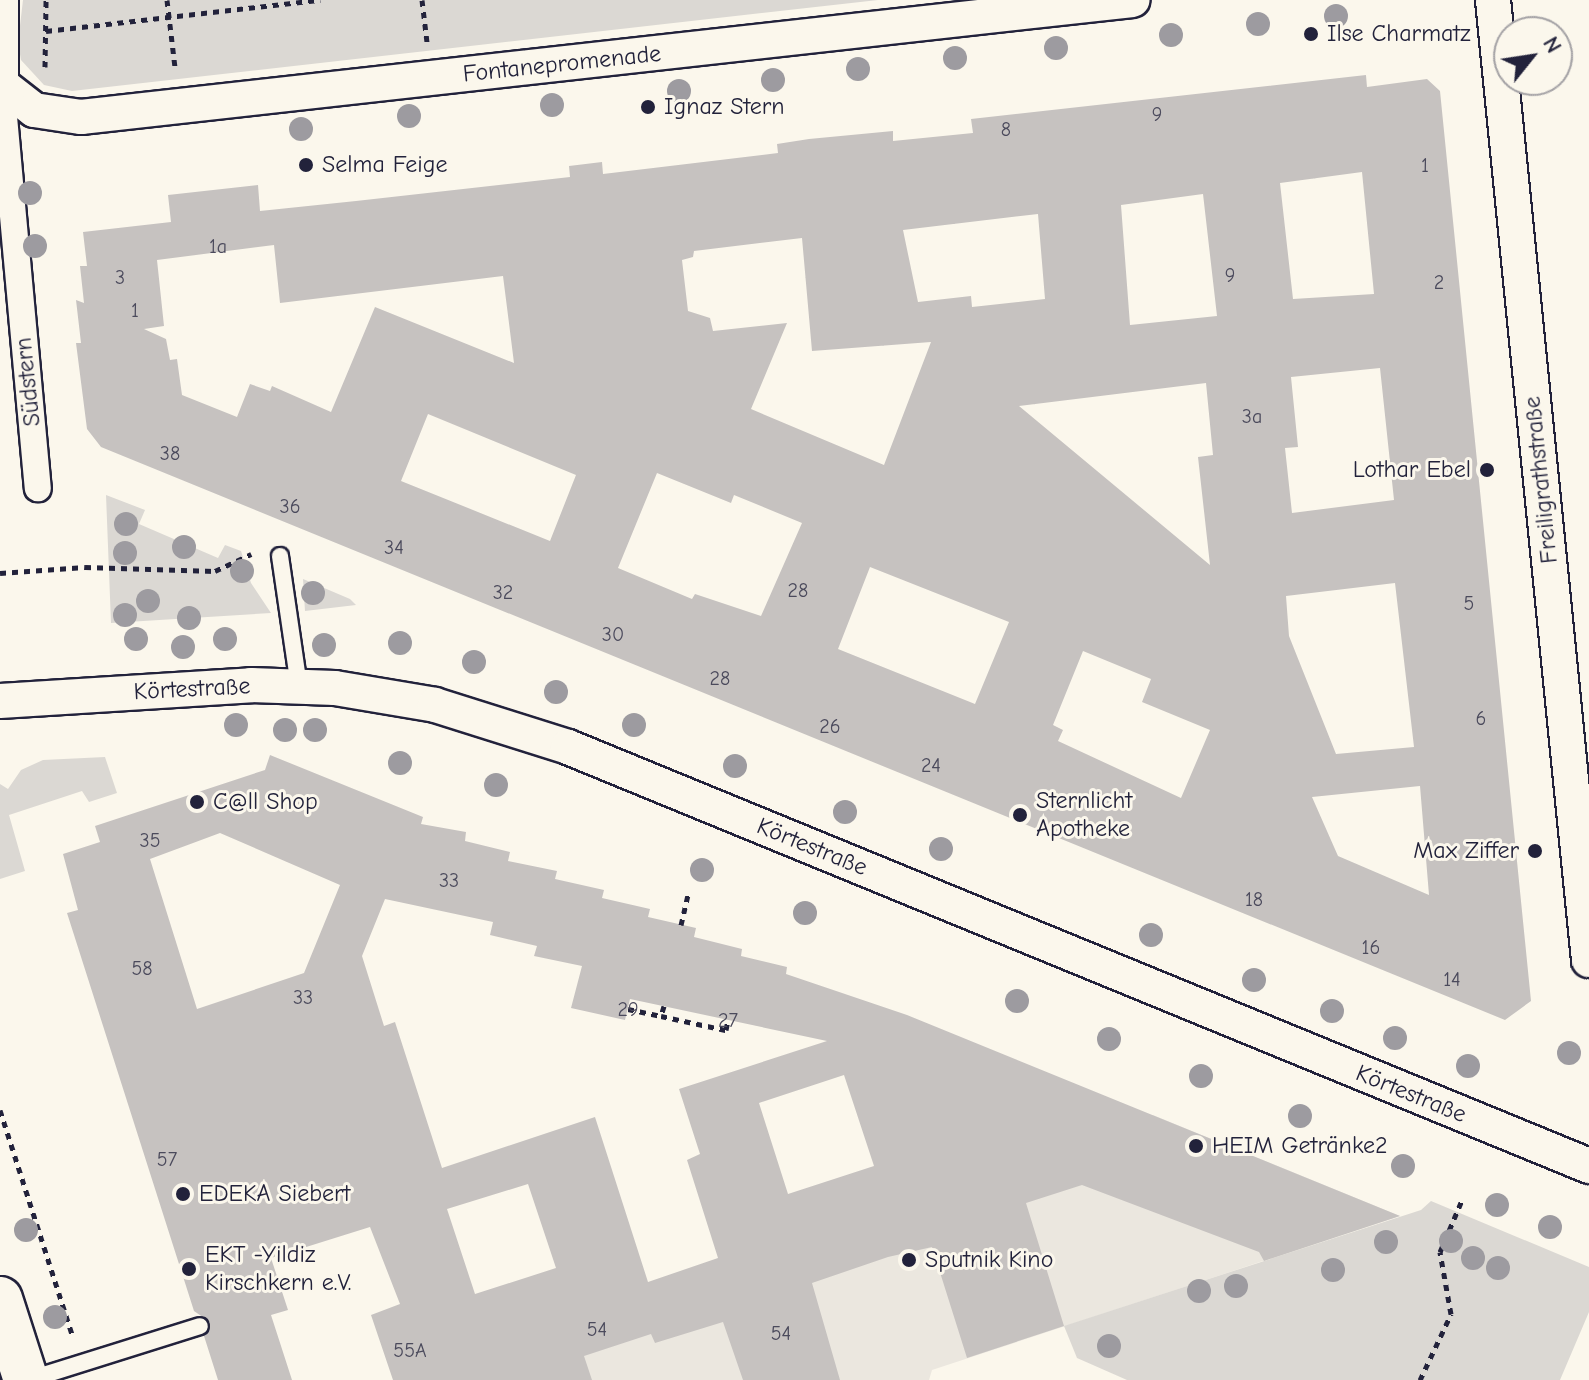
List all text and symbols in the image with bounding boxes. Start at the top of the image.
north arrow [1493,16,1573,96]
place label: Ilse Charmatz [1327,20,1471,48]
marker: Ilse Charmatz [1302,25,1320,43]
text: N [1537,32,1567,58]
street label: Fontanepromenade [461,39,663,89]
place label: Ignaz Stern [664,93,784,121]
marker: Ignaz Stern [639,98,657,116]
house number: 9 [1152,102,1162,126]
house number: 8 [1001,117,1011,141]
place label: Selma Feige [322,151,447,179]
house number: 1 [1421,153,1429,177]
marker: Selma Feige [297,156,315,174]
house number: 1a [209,234,227,258]
house number: 9 [1225,263,1235,287]
house number: 3 [115,265,125,289]
house number: 2 [1434,270,1444,294]
house number: 1 [131,298,139,322]
street label: Südstern [9,336,47,428]
street label: Freiligrathstraße [1518,395,1564,565]
house number: 3a [1242,404,1262,428]
house number: 38 [160,441,180,465]
place label: Lothar Ebel [1353,456,1471,484]
marker: Lothar Ebel [1478,461,1496,479]
house number: 36 [280,494,300,518]
house number: 34 [384,535,404,559]
house number: 28 [788,578,808,602]
house number: 32 [493,580,513,604]
house number: 5 [1464,591,1474,615]
house number: 30 [602,622,624,646]
house number: 28 [710,666,730,690]
street label: Körtestraße [133,672,251,706]
house number: 6 [1476,706,1486,730]
house number: 26 [819,714,841,738]
house number: 24 [921,753,941,777]
place label: Sternlicht Apotheke [1036,787,1132,843]
place label: C@ll Shop [213,788,318,816]
marker: C@ll Shop [188,793,206,811]
marker: Sternlicht Apotheke [1011,806,1029,824]
street label: Körtestraße [752,812,872,882]
house number: 35 [140,828,160,852]
place label: Max Ziffer [1413,837,1519,865]
marker: Max Ziffer [1526,842,1544,860]
house number: 33 [439,868,459,892]
house number: 18 [1245,887,1263,911]
house number: 16 [1362,935,1380,959]
house number: 58 [131,956,153,980]
house number: 14 [1443,967,1461,991]
house number: 33 [293,985,313,1009]
house number: 29 [617,997,639,1021]
house number: 27 [718,1008,738,1032]
street label: Körtestraße [1351,1059,1471,1129]
place label: HEIM Getränke2 [1212,1132,1388,1160]
marker: HEIM Getränke2 [1187,1137,1205,1155]
house number: 57 [157,1147,177,1171]
place label: EDEKA Siebert [199,1180,350,1208]
marker: EDEKA Siebert [174,1185,192,1203]
place label: EKT -Yildiz Kirschkern e.V. [205,1241,352,1297]
place label: Sputnik Kino [925,1246,1053,1274]
marker: Sputnik Kino [900,1251,918,1269]
marker: EKT -Yildiz Kirschkern e.V. [180,1260,198,1278]
house number: 54 [587,1317,607,1341]
house number: 54 [771,1321,791,1345]
house number: 55A [393,1338,427,1362]

